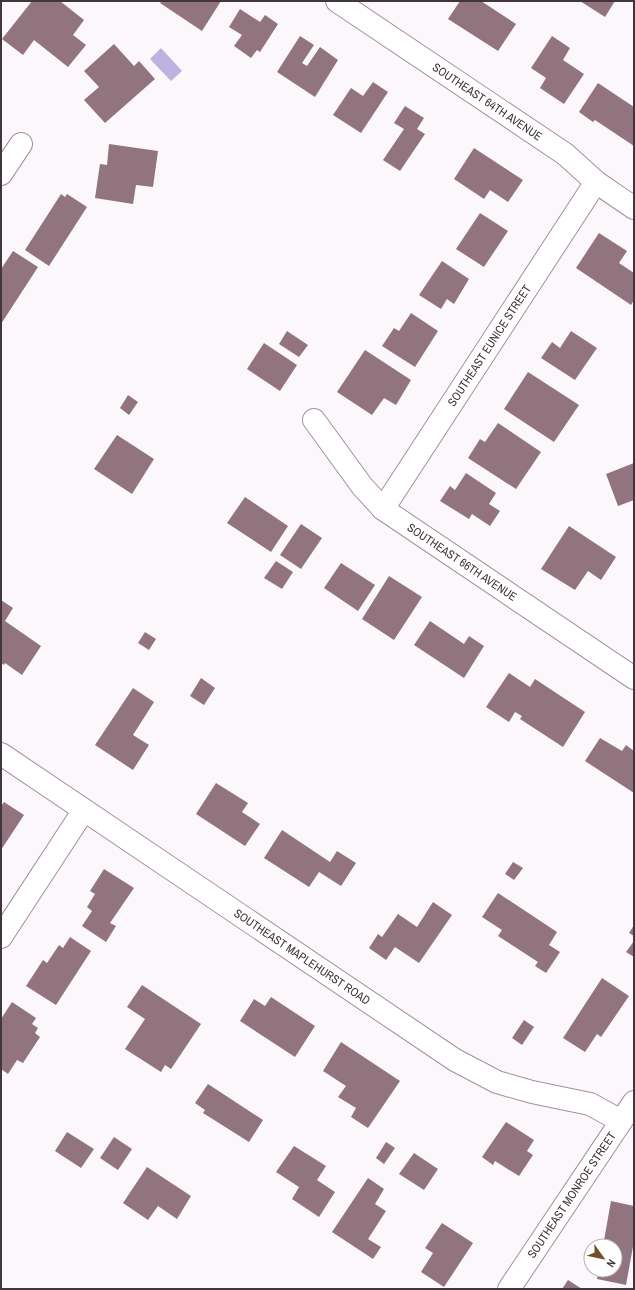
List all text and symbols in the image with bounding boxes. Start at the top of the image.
street label: SOUTHEAST 64TH AVENUE [429,59,545,144]
street label: SOUTHEAST EUNICE STREET [444,282,535,409]
street label: SOUTHEAST 66TH AVENUE [404,520,520,605]
street label: SOUTHEAST MAPLEHURST ROAD [231,905,373,1009]
street label: SOUTHEAST MONROE STREET [524,1129,620,1261]
north arrow [583,1238,623,1278]
text: N [604,1257,619,1270]

